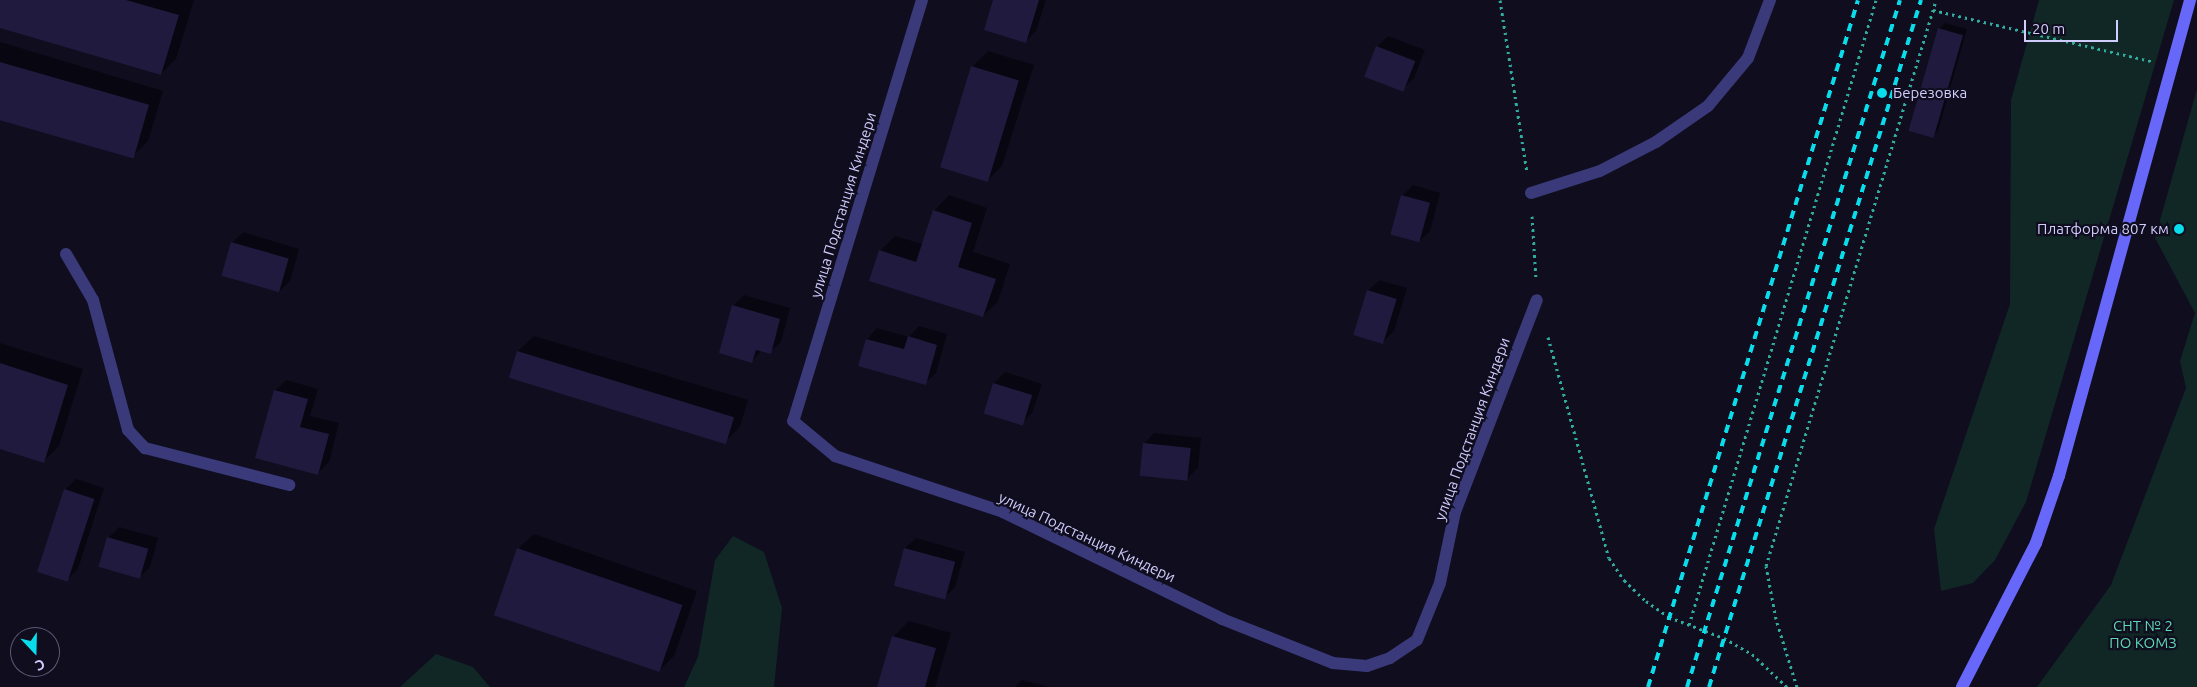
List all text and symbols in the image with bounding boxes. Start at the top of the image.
scale bar [2027,10,2121,42]
text: 20 m [2032,20,2065,37]
place label: Березовка [1893,84,1967,102]
marker: Березовка [1875,86,1889,100]
street label: улица Подстанция Киндери [806,110,880,300]
place label: Платформа 807 км [2037,220,2169,238]
marker: Платформа 807 км [2173,223,2185,235]
street label: улица Подстанция Киндери [1430,335,1514,523]
street label: улица Подстанция Киндери [996,488,1178,586]
park label: СНТ № 2 ПО КОМЗ [2109,616,2177,651]
north arrow [10,627,60,677]
text: С [33,656,47,674]

